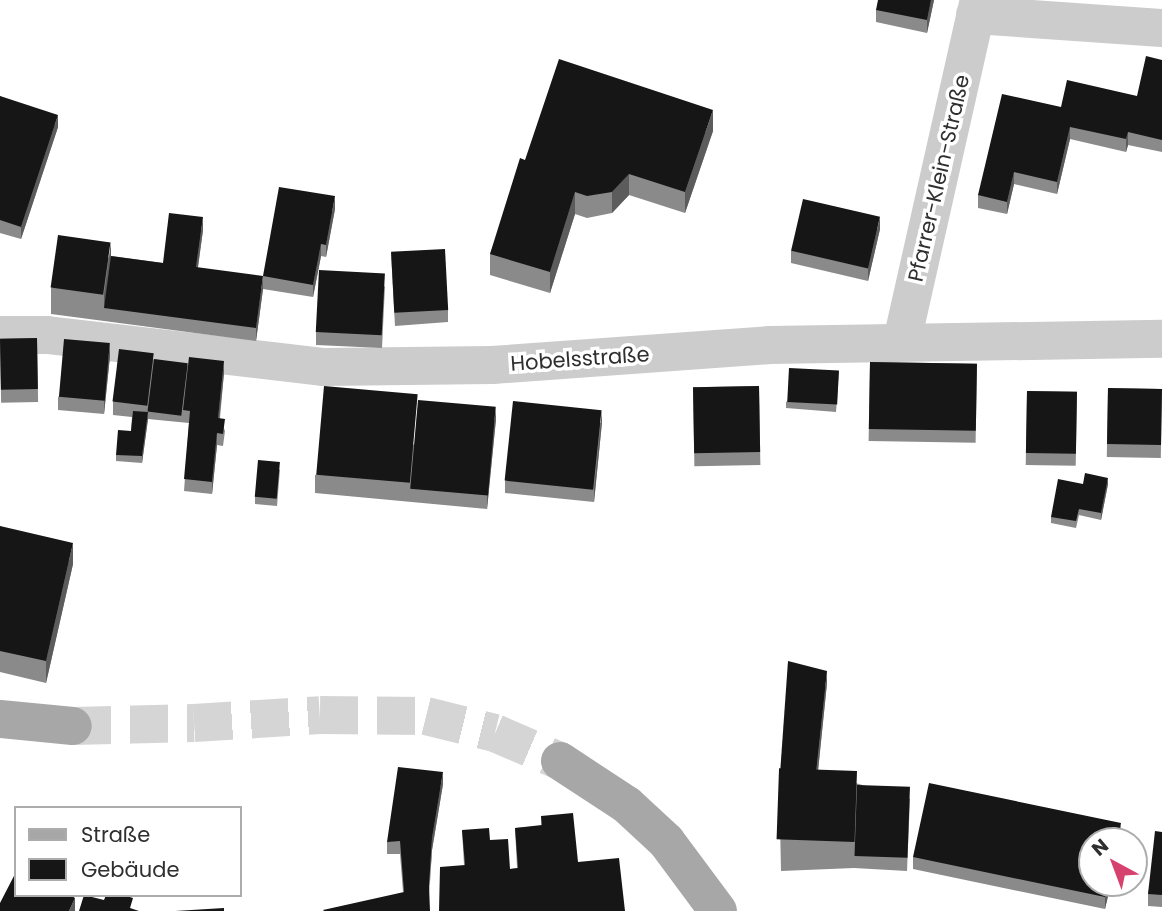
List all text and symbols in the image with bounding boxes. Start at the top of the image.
street label: Pfarrer-Klein-Straße [903,72,975,284]
street label: Hobelsstraße [510,342,650,376]
legend [14,806,242,897]
text: Straße [81,820,150,849]
north arrow [1078,827,1148,897]
text: N [1086,832,1114,862]
text: Gebäude [81,855,179,884]

